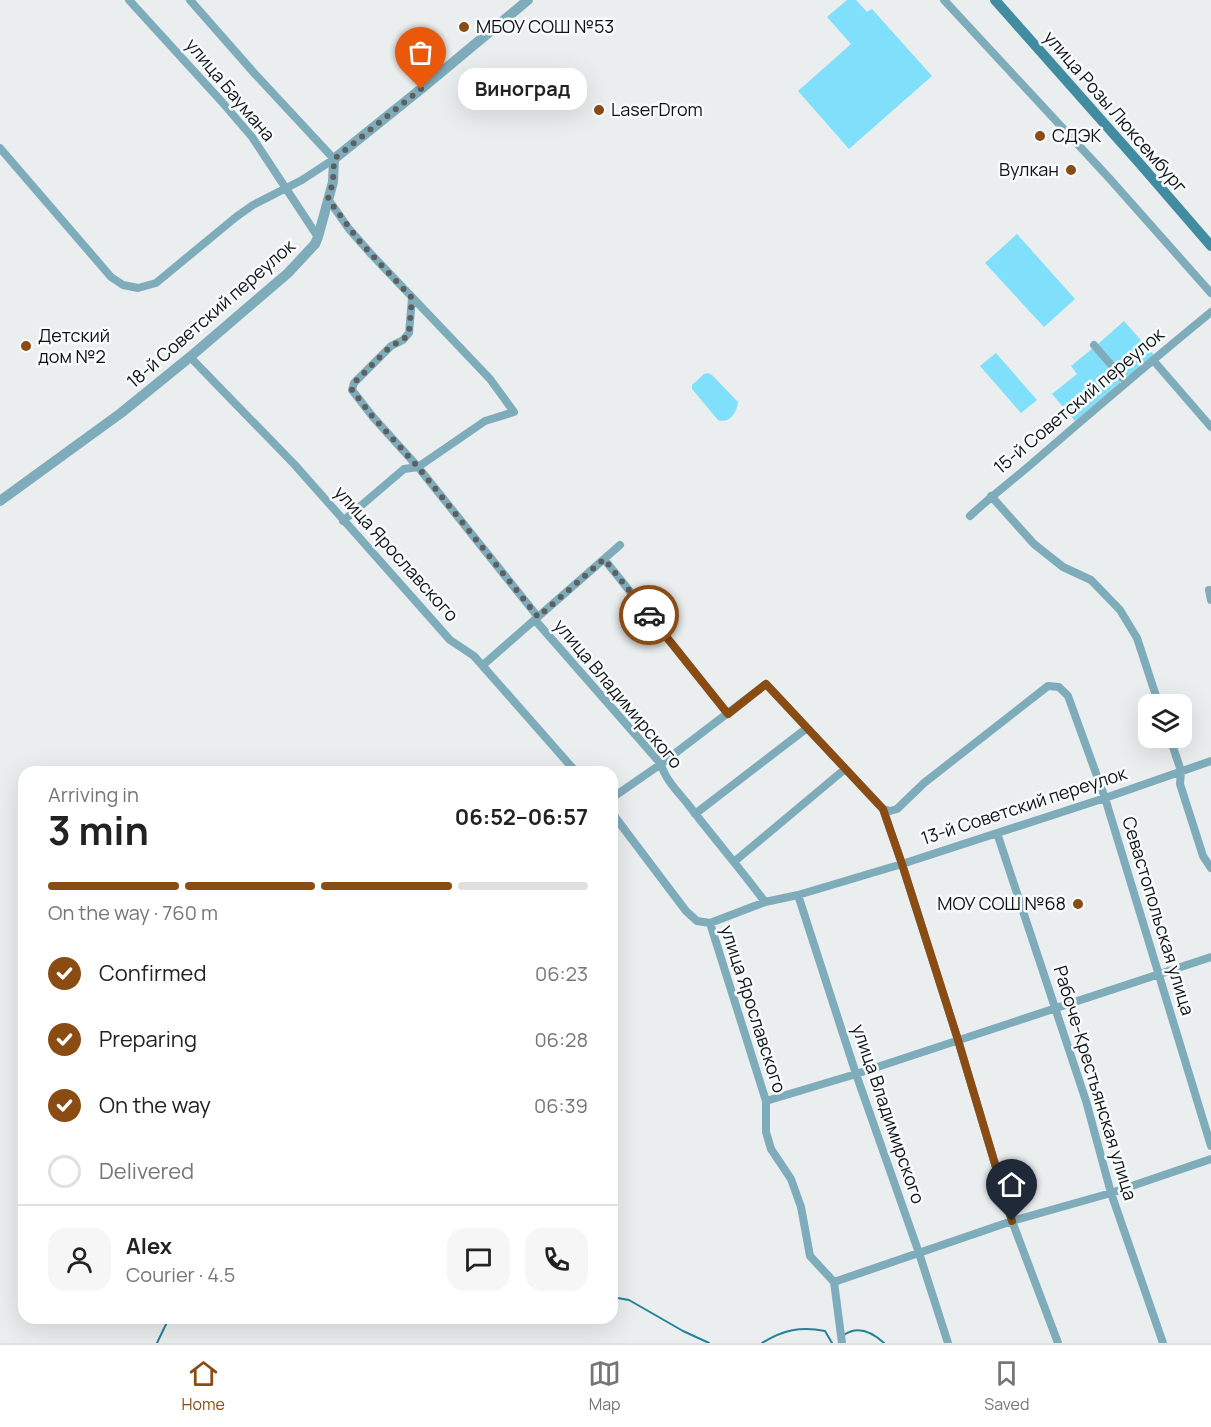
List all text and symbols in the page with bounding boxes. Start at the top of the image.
place label: МБОУ СОШ №53 [476,14,614,38]
marker: МБОУ СОШ №53 [457,20,471,34]
street label: улица Розы Люксембург [1039,25,1193,198]
pin [395,27,446,89]
street label: улица Баумана [181,33,281,146]
icon: bag [404,36,437,69]
callout: Виноград [457,68,586,110]
text: Виноград [475,75,570,102]
place label: LaseгDrom [611,97,703,121]
marker: LaseгDrom [592,103,606,117]
place label: СДЭК [1052,123,1101,147]
marker: СДЭК [1033,129,1047,143]
place label: Вулкан [999,157,1059,181]
marker: Вулкан [1064,163,1078,177]
street label: 18-й Советский переулок [121,233,300,393]
street label: 15-й Советский переулок [988,321,1169,479]
place label: Детский дом №2 [38,323,110,368]
marker: Детский дом №2 [19,339,33,353]
street label: улица Ярославского [329,480,464,626]
courier [619,585,679,645]
icon: car [633,599,666,632]
street label: улица Владимирского [549,613,689,773]
map controls [1138,694,1192,748]
button: layers [1138,694,1192,748]
street label: 13-й Советский переулок [918,760,1131,850]
text: Arriving in [48,781,139,808]
text: 06:52–06:57 [455,802,588,832]
text: 3 min [48,803,149,857]
street label: Севастопольская улица [1117,813,1201,1018]
place label: МОУ СОШ №68 [937,891,1066,915]
marker: МОУ СОШ №68 [1071,897,1085,911]
text: On the way · 760 m [48,899,218,926]
street label: улица Ярославского [715,922,792,1096]
icon: check [48,957,81,990]
text: Confirmed [99,958,207,988]
text: 06:23 [535,960,588,987]
street label: Рабоче-Крестьянская улица [1049,962,1143,1203]
street label: улица Владимирского [847,1021,931,1207]
icon: check [48,1023,81,1056]
text: Preparing [99,1024,197,1054]
text: 06:28 [534,1026,588,1053]
icon: check [48,1089,81,1122]
text: On the way [99,1090,211,1120]
text: 06:39 [534,1092,588,1119]
text: Delivered [99,1156,194,1186]
pin [986,1159,1037,1221]
icon: home [995,1168,1028,1201]
button: person [48,1228,111,1291]
button: chat [447,1228,510,1291]
button: phone [525,1228,588,1291]
text: Alex [126,1231,172,1261]
text: Courier · 4.5 [126,1261,235,1288]
tab: Home [182,1357,225,1415]
tab: Map [588,1357,621,1415]
tab: Saved [984,1357,1029,1415]

